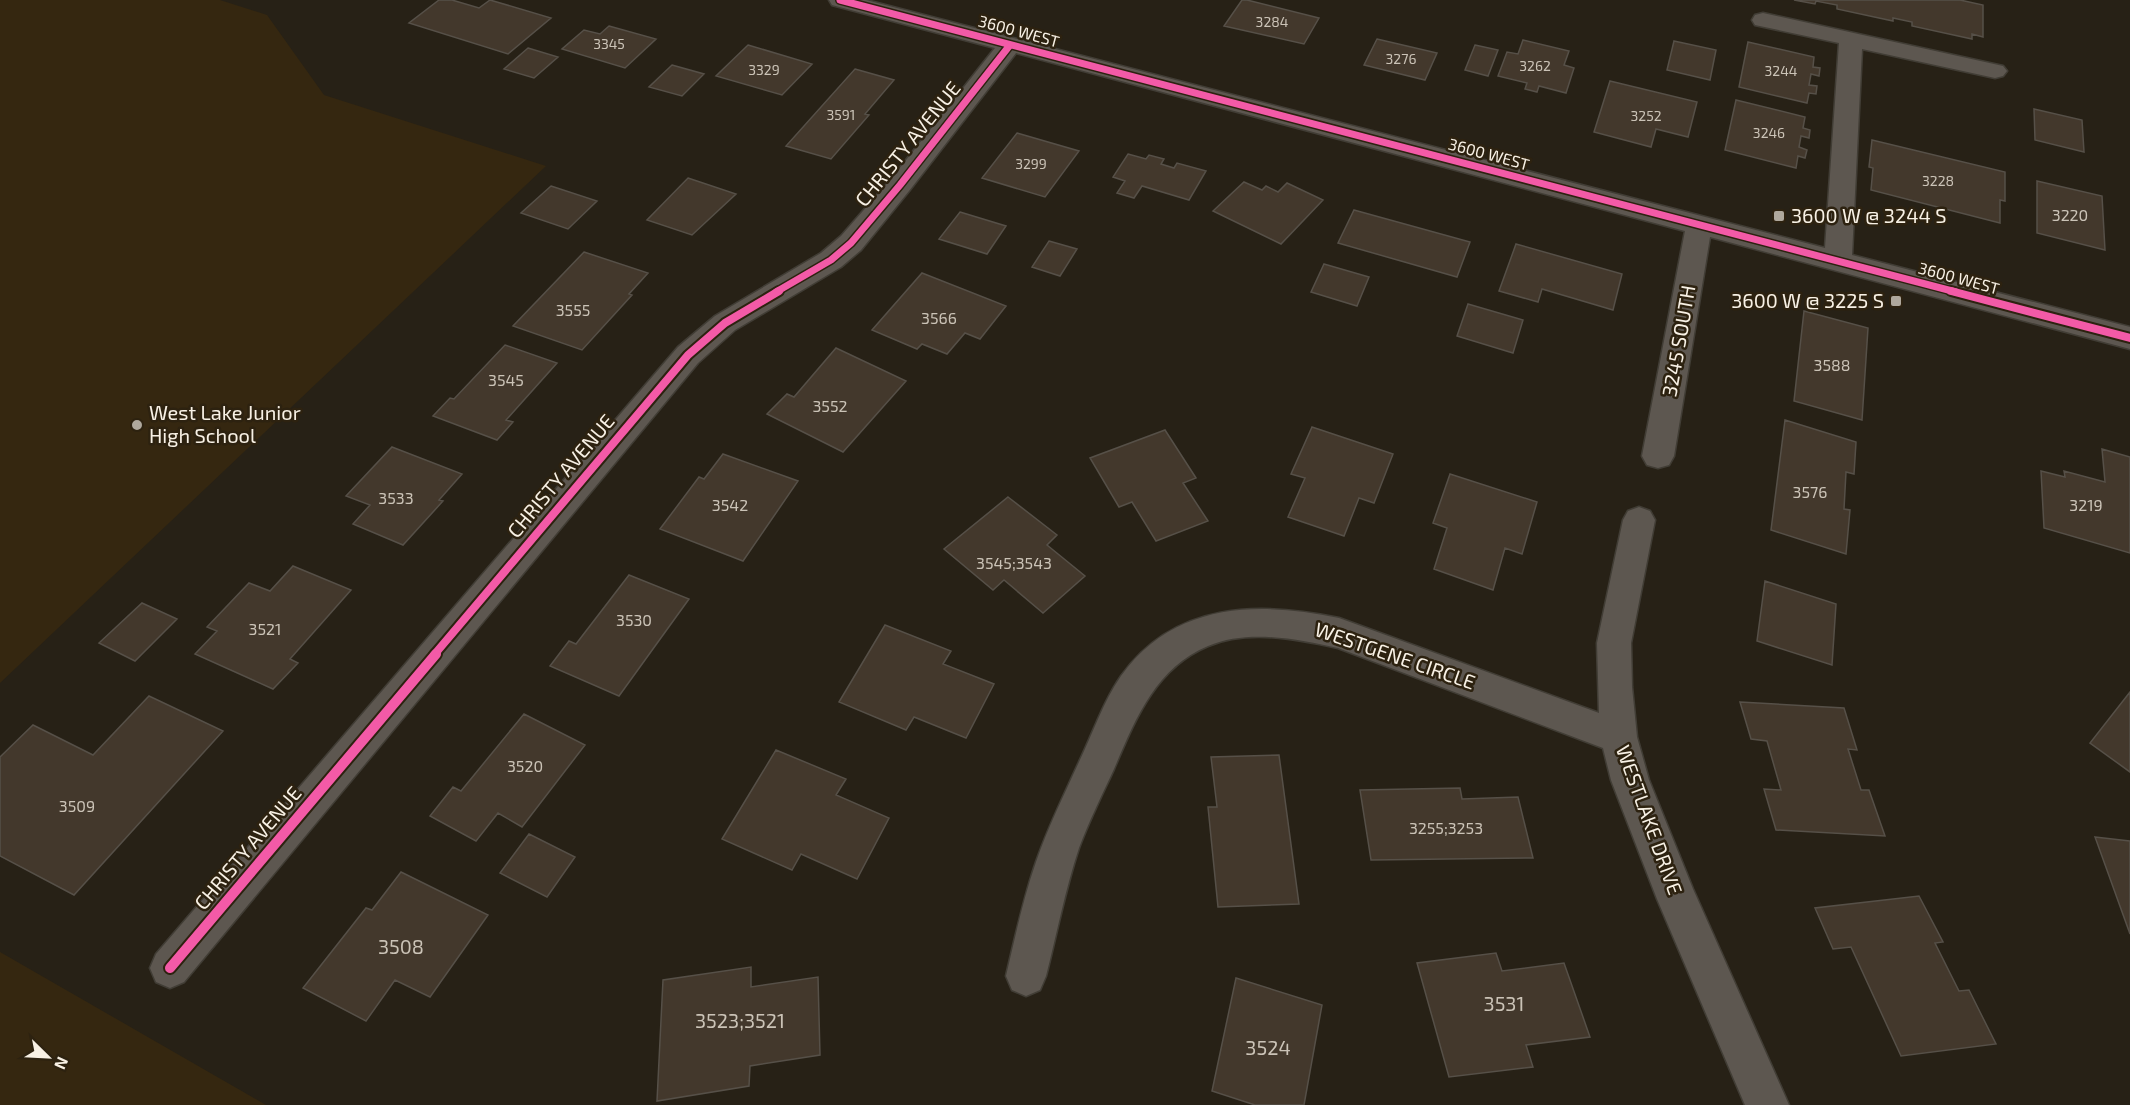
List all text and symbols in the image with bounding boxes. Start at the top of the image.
street label: 3600 WEST [977,11,1062,50]
house number: 3284 [1256,13,1288,30]
house number: 3345 [593,35,625,52]
house number: 3276 [1386,50,1416,67]
house number: 3262 [1519,57,1551,74]
house number: 3329 [748,61,780,78]
house number: 3244 [1765,62,1797,79]
street label: CHRISTY AVENUE [850,76,965,211]
house number: 3591 [827,106,855,123]
house number: 3252 [1630,107,1662,124]
house number: 3246 [1753,124,1785,141]
street label: 3600 WEST [1447,134,1532,173]
house number: 3299 [1015,155,1047,172]
house number: 3228 [1922,172,1954,189]
place label: 3600 W @ 3244 S [1791,203,1946,227]
house number: 3220 [2052,205,2088,224]
marker: 3600 W @ 3244 S [1772,209,1786,223]
street label: 3600 WEST [1917,258,2002,297]
street label: 3245 SOUTH [1656,283,1700,398]
place label: 3600 W @ 3225 S [1731,288,1884,312]
marker: 3600 W @ 3225 S [1889,294,1903,308]
house number: 3555 [556,300,590,319]
house number: 3566 [921,308,957,327]
house number: 3588 [1814,355,1850,374]
house number: 3545 [488,370,524,389]
house number: 3552 [812,396,848,415]
place label: West Lake Junior High School [149,400,301,447]
street label: CHRISTY AVENUE [502,409,619,542]
marker: West Lake Junior High School [130,418,144,432]
house number: 3576 [1793,482,1827,501]
house number: 3533 [378,488,414,507]
house number: 3542 [712,495,748,514]
house number: 3219 [2069,495,2103,514]
house number: 3545;3543 [976,553,1052,572]
house number: 3530 [616,610,652,629]
street label: WESTGENE CIRCLE [1312,616,1479,694]
house number: 3521 [249,619,281,638]
street label: WESTLAKE DRIVE [1612,742,1688,898]
house number: 3520 [507,756,543,775]
street label: CHRISTY AVENUE [189,781,306,914]
house number: 3509 [59,796,95,815]
house number: 3255;3253 [1409,818,1483,837]
house number: 3508 [378,934,424,958]
house number: 3531 [1484,991,1524,1015]
house number: 3523;3521 [695,1008,785,1032]
north arrow [18,1027,78,1087]
house number: 3524 [1245,1035,1291,1059]
text: N [51,1054,73,1072]

